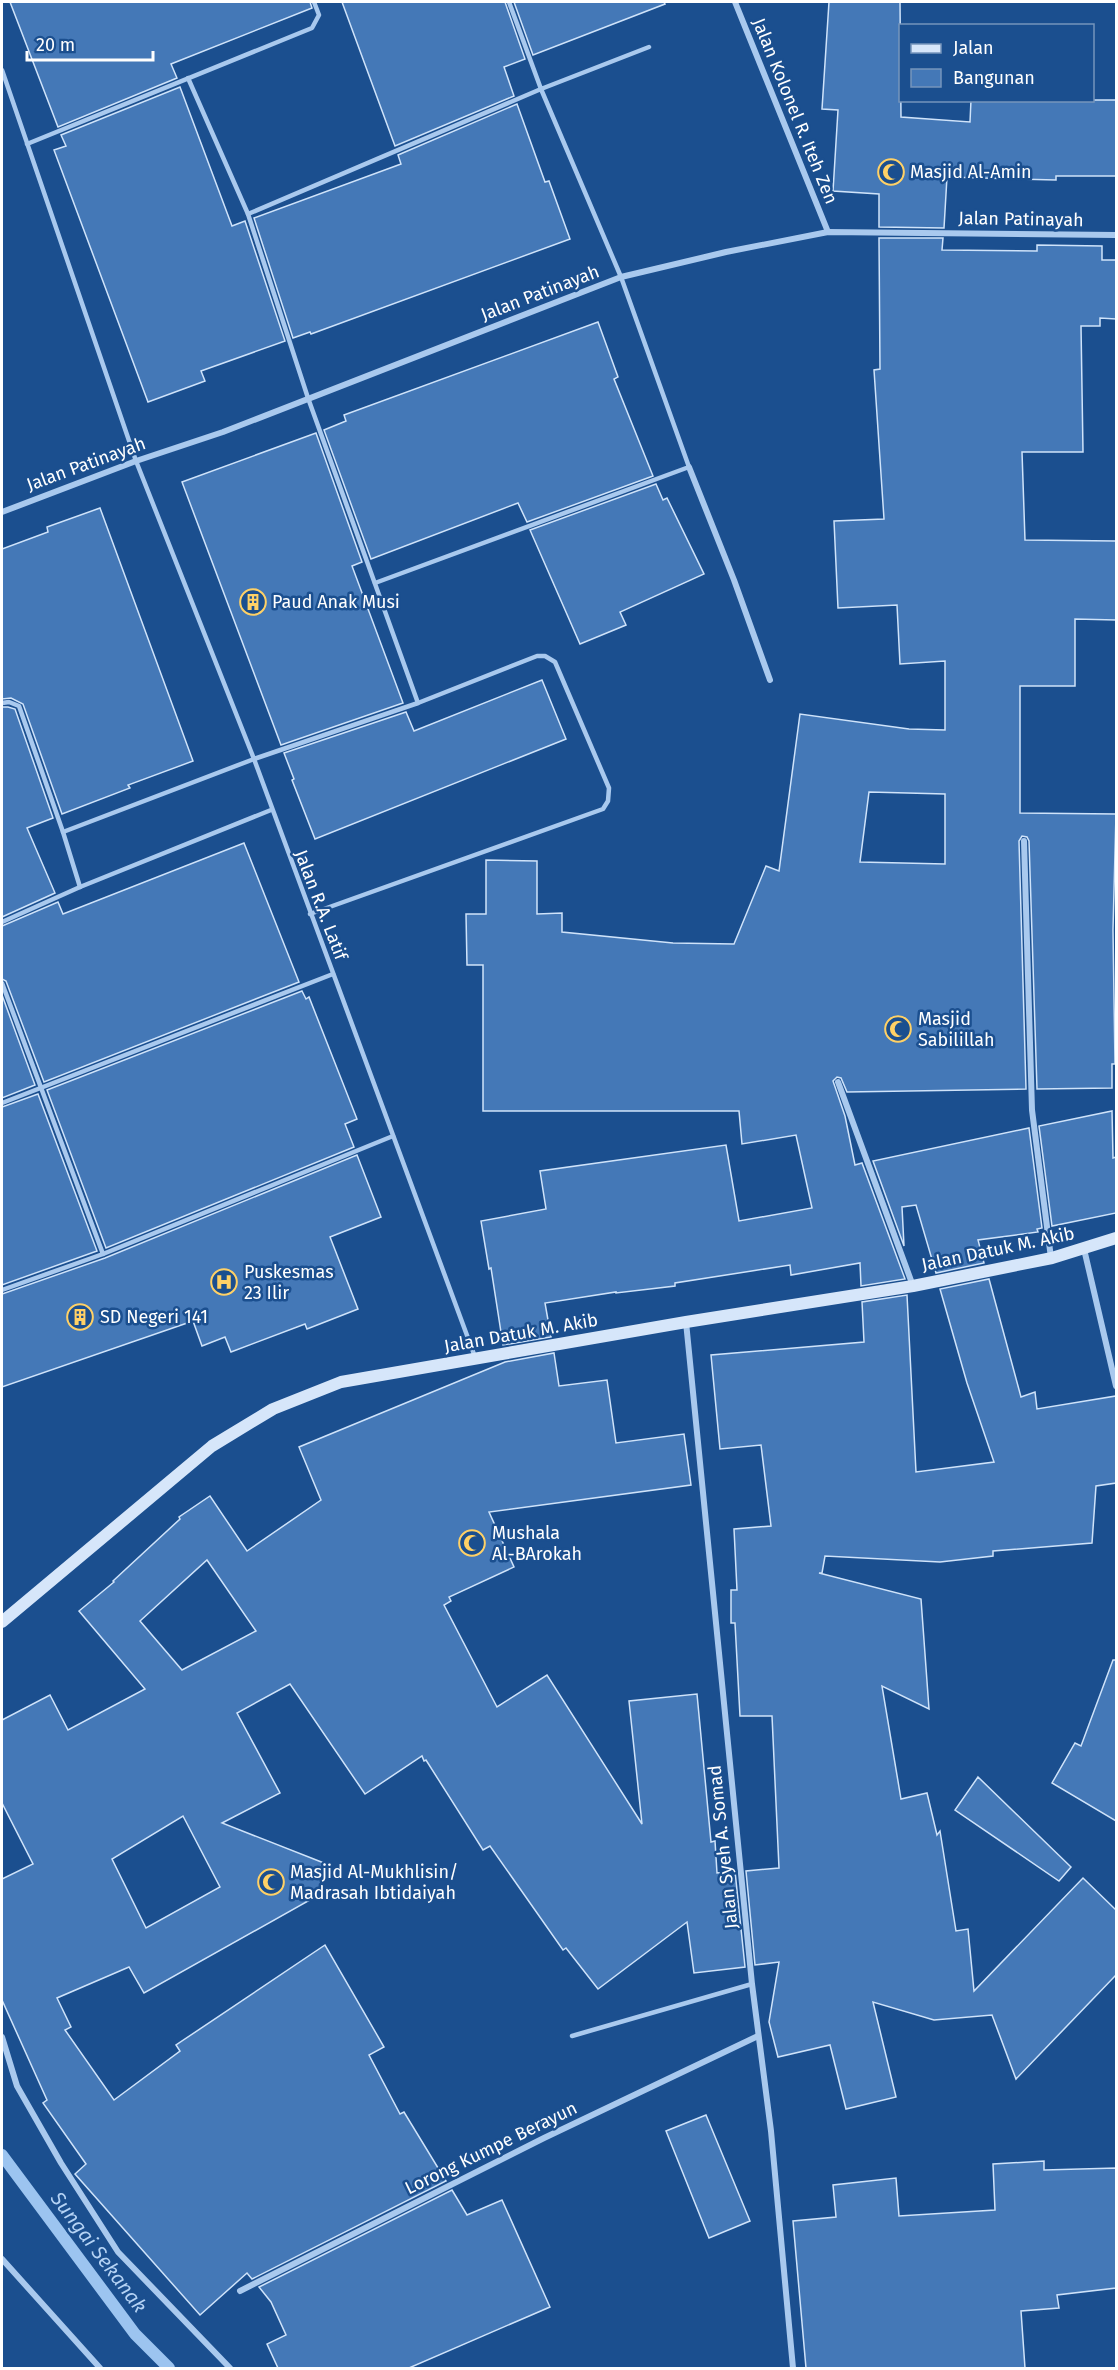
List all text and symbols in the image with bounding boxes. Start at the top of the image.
street label: Jalan Kolonel R. Iteh Zen [748,15,842,207]
scale bar [27,24,153,62]
legend [899,24,1094,102]
text: 20 m [36,34,75,56]
text: Jalan [953,37,994,59]
text: Bangunan [953,67,1035,89]
mosque icon: Masjid Al-Amin [876,157,906,187]
place label: Masjid Al-Amin [910,161,1032,183]
street label: Jalan Patinayah [958,207,1084,231]
street label: Jalan Patinayah [478,260,602,326]
street label: Jalan Patinayah [23,432,149,496]
building icon: Paud Anak Musi [238,587,268,617]
place label: Paud Anak Musi [272,591,400,613]
street label: Jalan R.A. Latif [290,847,353,965]
place label: Masjid Sabilillah [918,1008,995,1051]
mosque icon: Masjid Sabilillah [883,1014,913,1044]
street label: Jalan Datuk M. Akib [919,1222,1077,1276]
place label: Puskesmas 23 Ilir [244,1261,334,1304]
hospital icon: Puskesmas 23 Ilir [209,1267,239,1297]
building icon: SD Negeri 141 [65,1302,95,1332]
place label: SD Negeri 141 [100,1306,208,1328]
street label: Jalan Datuk M. Akib [442,1309,600,1357]
place label: Mushala Al-BArokah [492,1522,582,1565]
mosque icon: Mushala Al-BArokah [457,1528,487,1558]
street label: Jalan Syeh A. Somad [703,1764,743,1930]
place label: Masjid Al-Mukhlisin/ Madrasah Ibtidaiyah [290,1861,458,1904]
mosque icon: Masjid Al-Mukhlisin/ Madrasah Ibtidaiyah [256,1867,286,1897]
street label: Lorong Kumpe Berayun [401,2097,581,2199]
water label: Sungai Sekanak [45,2186,152,2317]

